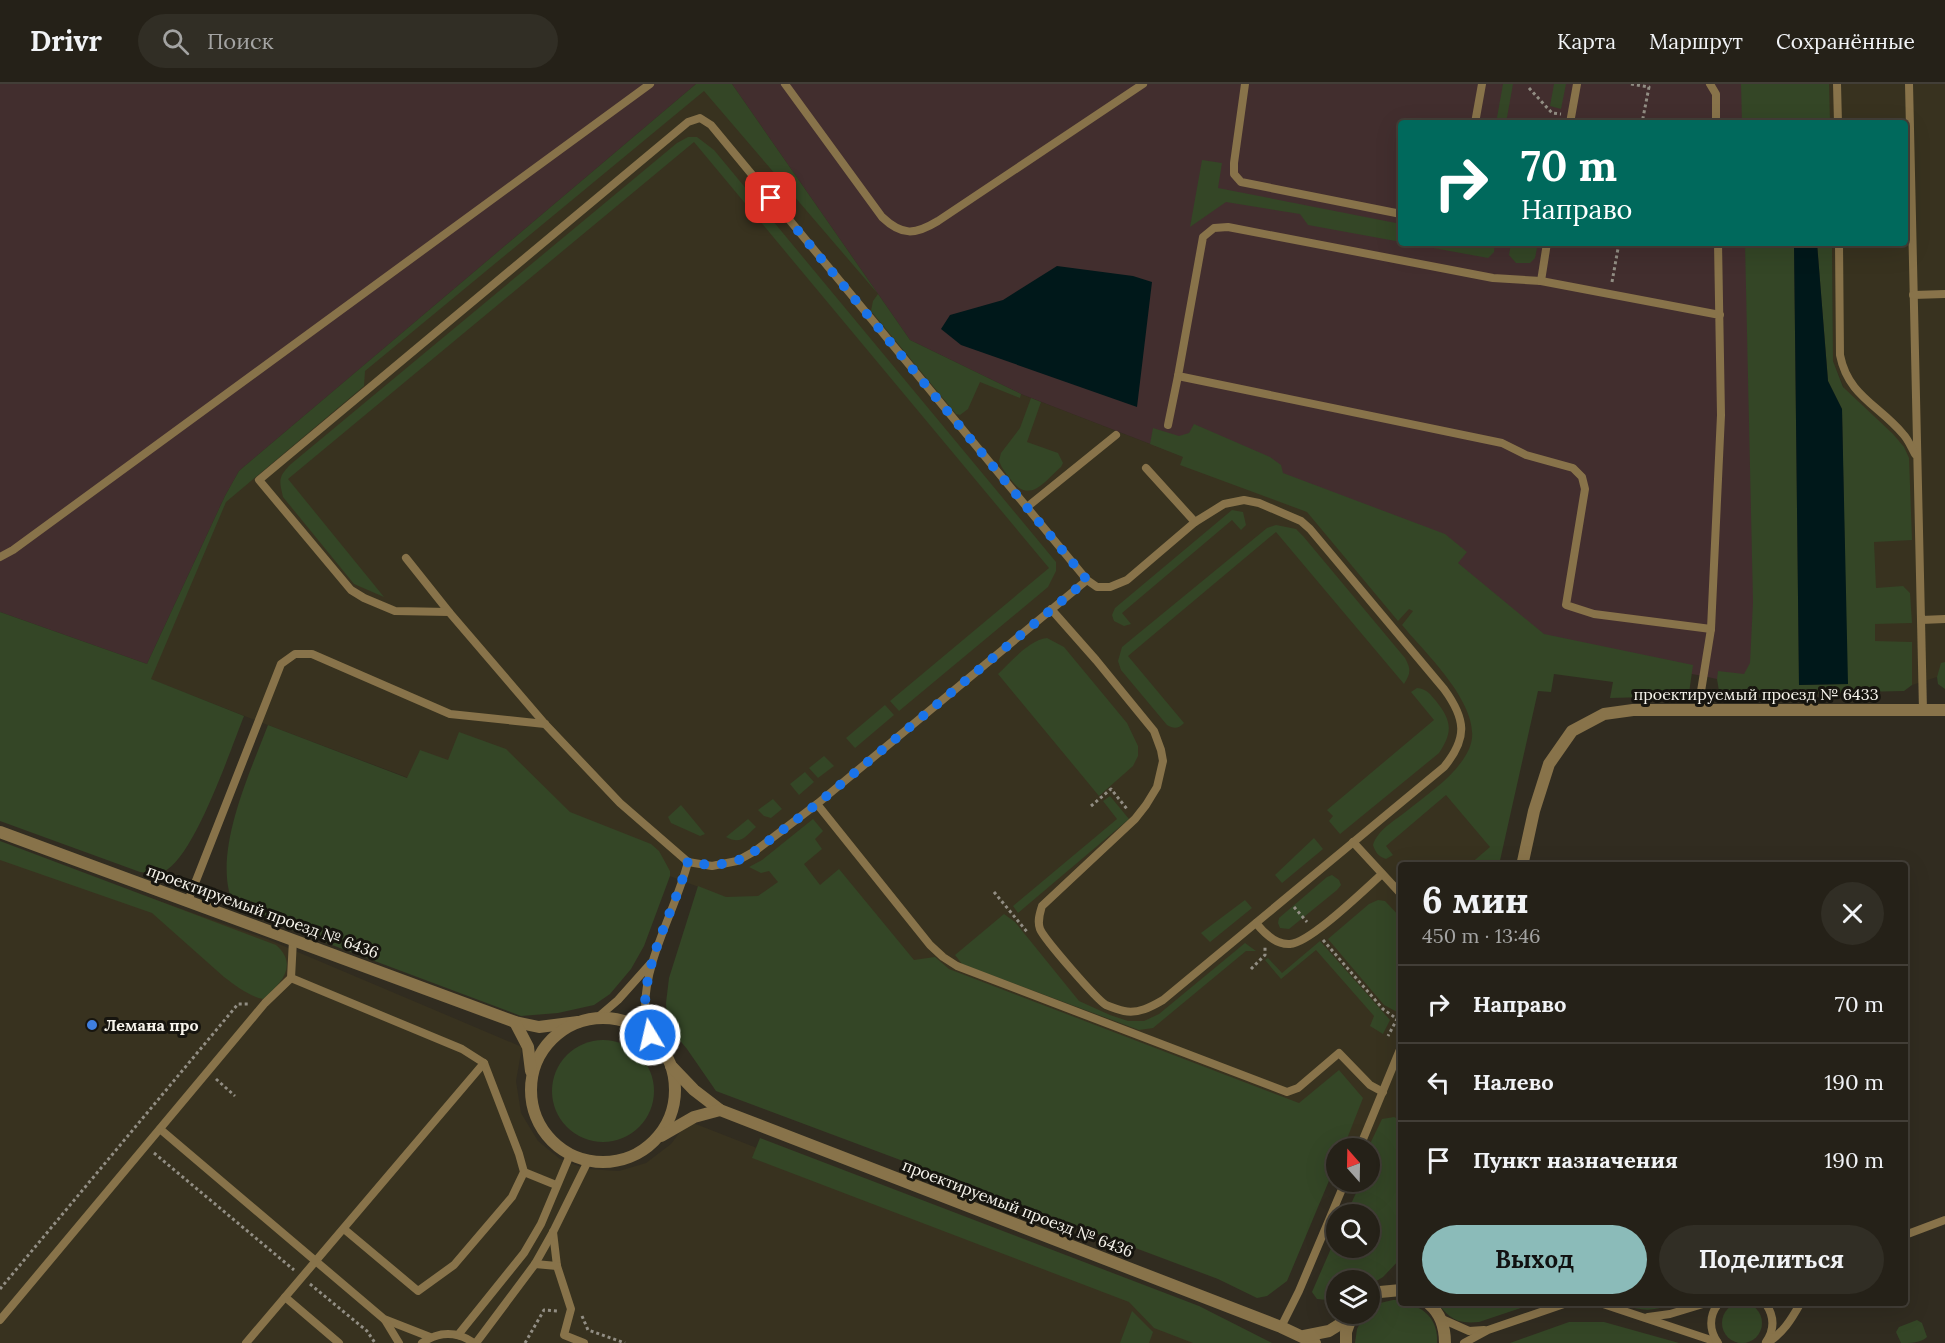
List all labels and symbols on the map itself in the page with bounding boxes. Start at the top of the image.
pin [745,172,796,223]
street label: проектируемый проезд № 6433 [1633,684,1879,704]
street label: проектируемый проезд № 6436 [144,860,382,962]
position arrow [618,1003,682,1067]
place label: Лемана про [104,1015,198,1035]
marker: Лемана про [85,1018,99,1032]
north arrow [1326,1138,1380,1192]
street label: проектируемый проезд № 6436 [900,1155,1136,1261]

